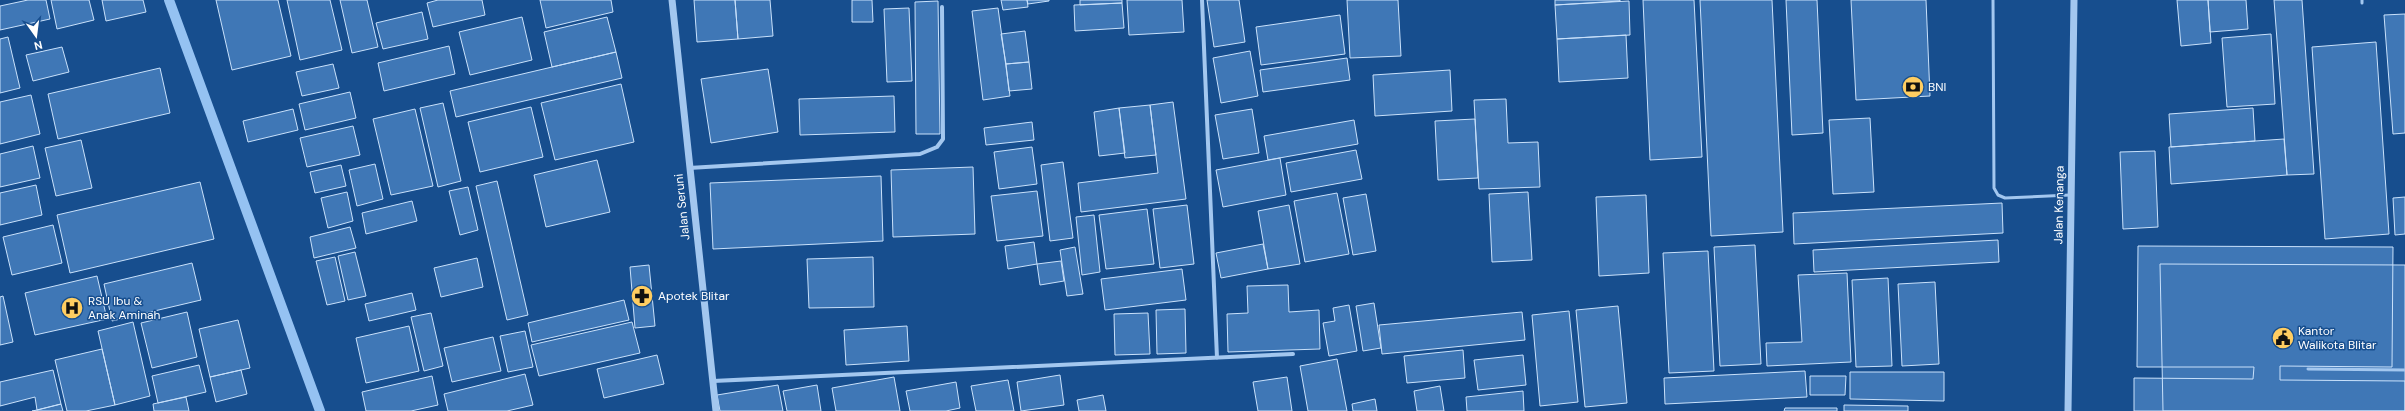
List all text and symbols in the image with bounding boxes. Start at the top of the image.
north arrow [16,16,56,56]
text: N [33,38,44,53]
bank icon: BNI [1900,74,1926,100]
place label: BNI [1928,79,1946,95]
street label: Jalan Kenanga [2050,165,2068,245]
street label: Jalan Seruni [671,173,693,241]
pharmacy icon: Apotek Blitar [629,283,655,309]
place label: Apotek Blitar [658,288,730,304]
place label: RSU Ibu & Anak Aminah [88,293,161,323]
hospital icon: RSU Ibu & Anak Aminah [59,295,85,321]
place label: Kantor Walikota Blitar [2298,323,2377,353]
public building icon: Kantor Walikota Blitar [2270,325,2296,351]

